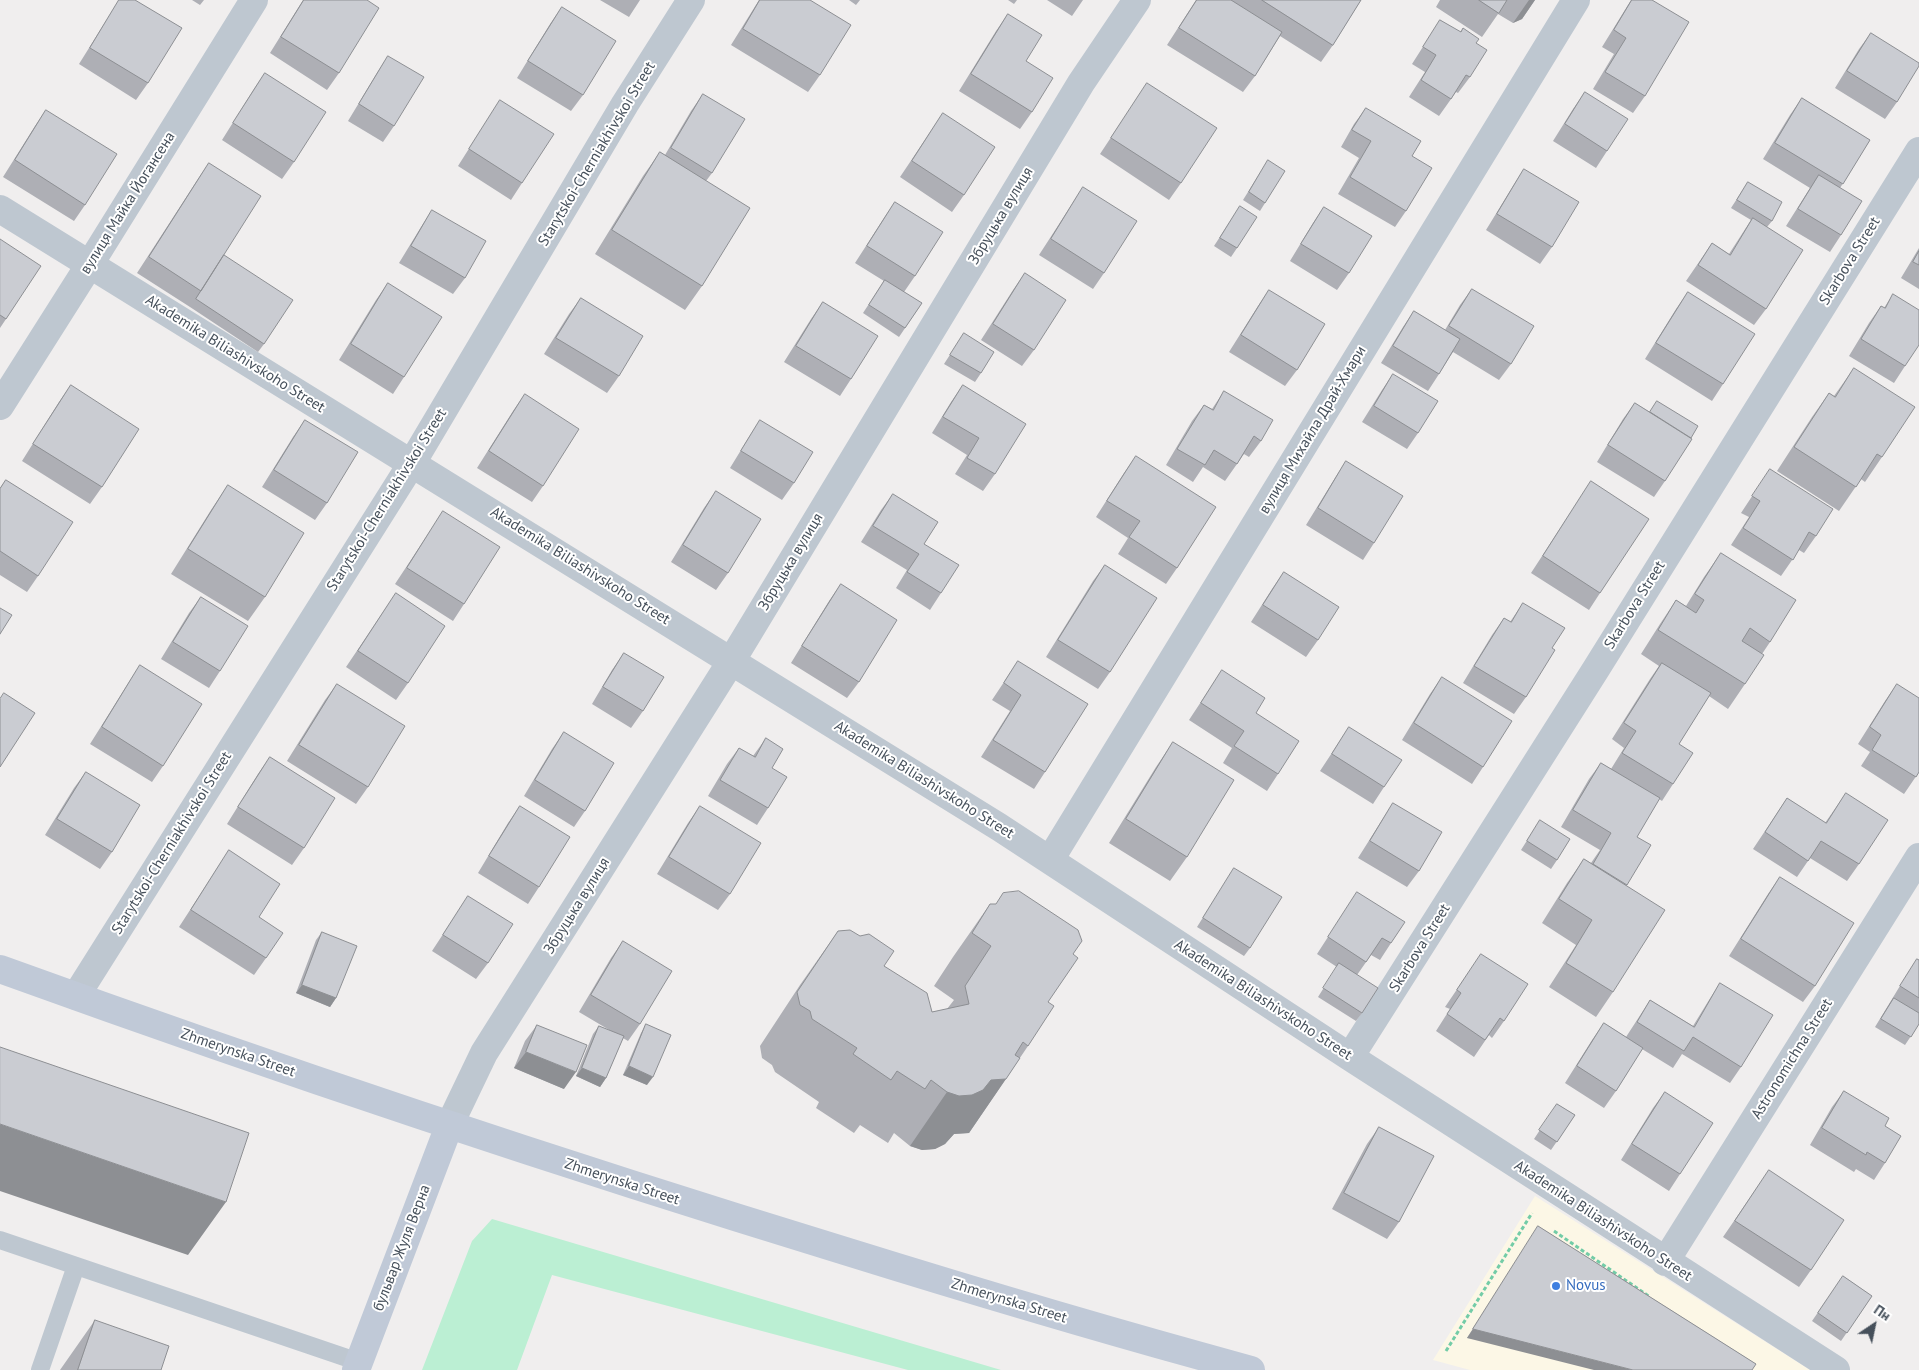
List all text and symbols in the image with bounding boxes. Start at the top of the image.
street label: Starytskoi-Cherniakhivskoi Street [535,59,659,249]
street label: вулиця Майка Йогансена [77,129,179,277]
street label: Збруцька вулиця [965,164,1037,268]
street label: Skarbova Street [1816,214,1884,308]
street label: Akademika Biliashivskoho Street [142,291,328,417]
street label: вулиця Михайла Драй-Хмари [1256,343,1370,517]
street label: Starytskoi-Cherniakhivskoi Street [323,405,451,595]
street label: Akademika Biliashivskoho Street [487,503,673,629]
street label: Збруцька вулиця [755,510,827,614]
street label: Skarbova Street [1601,558,1669,652]
street label: Akademika Biliashivskoho Street [831,717,1017,843]
street label: Starytskoi-Cherniakhivskoi Street [108,748,236,938]
street label: Збруцька вулиця [540,854,614,958]
street label: Skarbova Street [1386,901,1454,995]
street label: Akademika Biliashivskoho Street [1171,936,1355,1064]
street label: Astronomichna Street [1748,995,1836,1123]
street label: Zhmerynska Street [178,1025,298,1081]
street label: Zhmerynska Street [562,1155,682,1209]
street label: Akademika Biliashivskoho Street [1511,1157,1695,1285]
street label: бульвар Жуля Верна [370,1182,434,1314]
street label: Zhmerynska Street [949,1275,1069,1327]
place label: Novus [1566,1277,1606,1295]
marker: Novus [1550,1280,1562,1292]
north arrow [1849,1300,1899,1350]
text: Пн [1871,1300,1894,1325]

